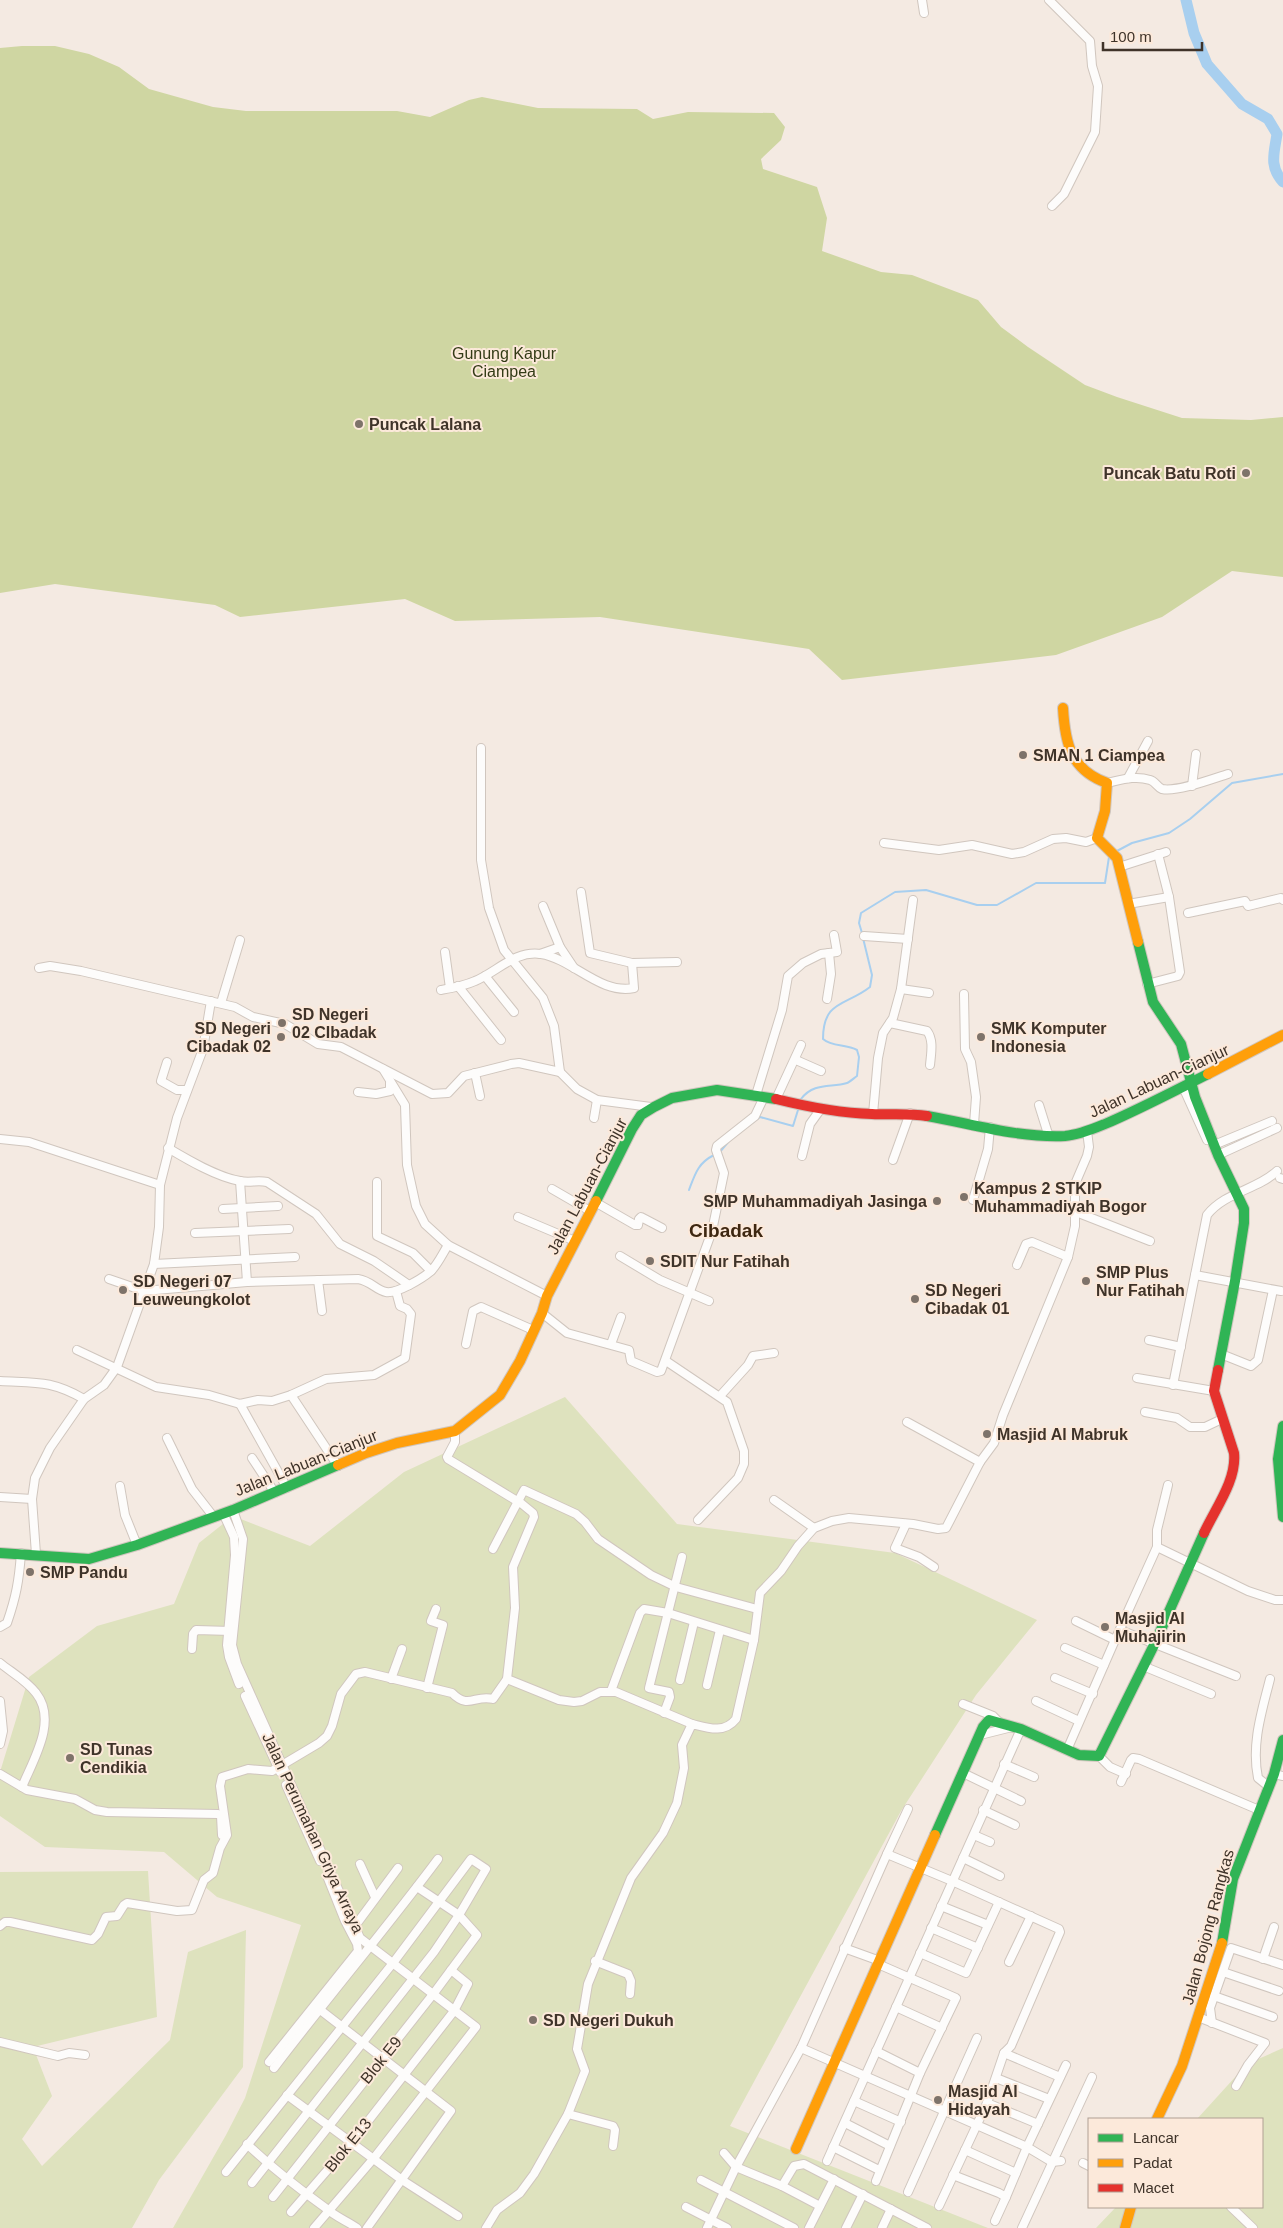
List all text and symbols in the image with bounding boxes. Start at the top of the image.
scale bar [1103,20,1202,52]
text: 100 m [1110,28,1152,45]
park label: Gunung Kapur Ciampea [452,345,557,380]
place label: Puncak Lalana [369,416,481,433]
marker: Puncak Lalana [353,418,365,430]
place label: Puncak Batu Roti [1104,465,1236,482]
marker: Puncak Batu Roti [1240,467,1252,479]
place label: SMAN 1 Ciampea [1033,747,1165,764]
marker: SMAN 1 Ciampea [1017,749,1029,761]
place label: SD Negeri 02 CIbadak [292,1006,377,1041]
marker: SD Negeri 02 CIbadak [276,1017,288,1029]
place label: SD Negeri Cibadak 02 [187,1020,271,1055]
place label: SMK Komputer Indonesia [991,1020,1107,1055]
marker: SD Negeri Cibadak 02 [275,1031,287,1043]
marker: SMK Komputer Indonesia [975,1031,987,1043]
street label: Jalan Labuan-Cianjur [1086,1041,1232,1121]
street label: Jalan Labuan-Cianjur [544,1114,631,1257]
place label: Kampus 2 STKIP Muhammadiyah Bogor [974,1180,1146,1215]
marker: Kampus 2 STKIP Muhammadiyah Bogor [958,1191,970,1203]
place label: SMP Muhammadiyah Jasinga [703,1193,927,1210]
marker: SMP Muhammadiyah Jasinga [931,1195,943,1207]
district label: Cibadak [689,1220,763,1241]
place label: SDIT Nur Fatihah [660,1253,790,1270]
marker: SDIT Nur Fatihah [644,1255,656,1267]
place label: SMP Plus Nur Fatihah [1096,1264,1185,1299]
place label: SD Negeri 07 Leuweungkolot [133,1273,251,1308]
marker: SMP Plus Nur Fatihah [1080,1275,1092,1287]
place label: SD Negeri Cibadak 01 [925,1282,1010,1317]
marker: SD Negeri 07 Leuweungkolot [117,1284,129,1296]
marker: SD Negeri Cibadak 01 [909,1293,921,1305]
street label: Jalan Labuan-Cianjur [232,1426,380,1499]
place label: Masjid Al Mabruk [997,1426,1128,1443]
marker: Masjid Al Mabruk [981,1428,993,1440]
place label: SMP Pandu [40,1564,128,1581]
marker: SMP Pandu [24,1566,36,1578]
place label: Masjid Al Muhajirin [1115,1610,1186,1645]
marker: Masjid Al Muhajirin [1099,1621,1111,1633]
street label: Jalan Perumahan Griya Arraya [259,1730,367,1936]
place label: SD Tunas Cendikia [80,1741,153,1776]
marker: SD Tunas Cendikia [64,1752,76,1764]
street label: Jalan Bojong Rangkas [1179,1847,1237,2007]
place label: SD Negeri Dukuh [543,2012,674,2029]
marker: SD Negeri Dukuh [527,2014,539,2026]
street label: Blok E9 [357,2033,405,2087]
place label: Masjid Al Hidayah [948,2083,1018,2118]
marker: Masjid Al Hidayah [932,2094,944,2106]
street label: Blok E13 [321,2115,375,2175]
legend [1088,2118,1263,2208]
text: Lancar [1133,2129,1179,2146]
text: Padat [1133,2154,1173,2171]
text: Macet [1133,2179,1175,2196]

